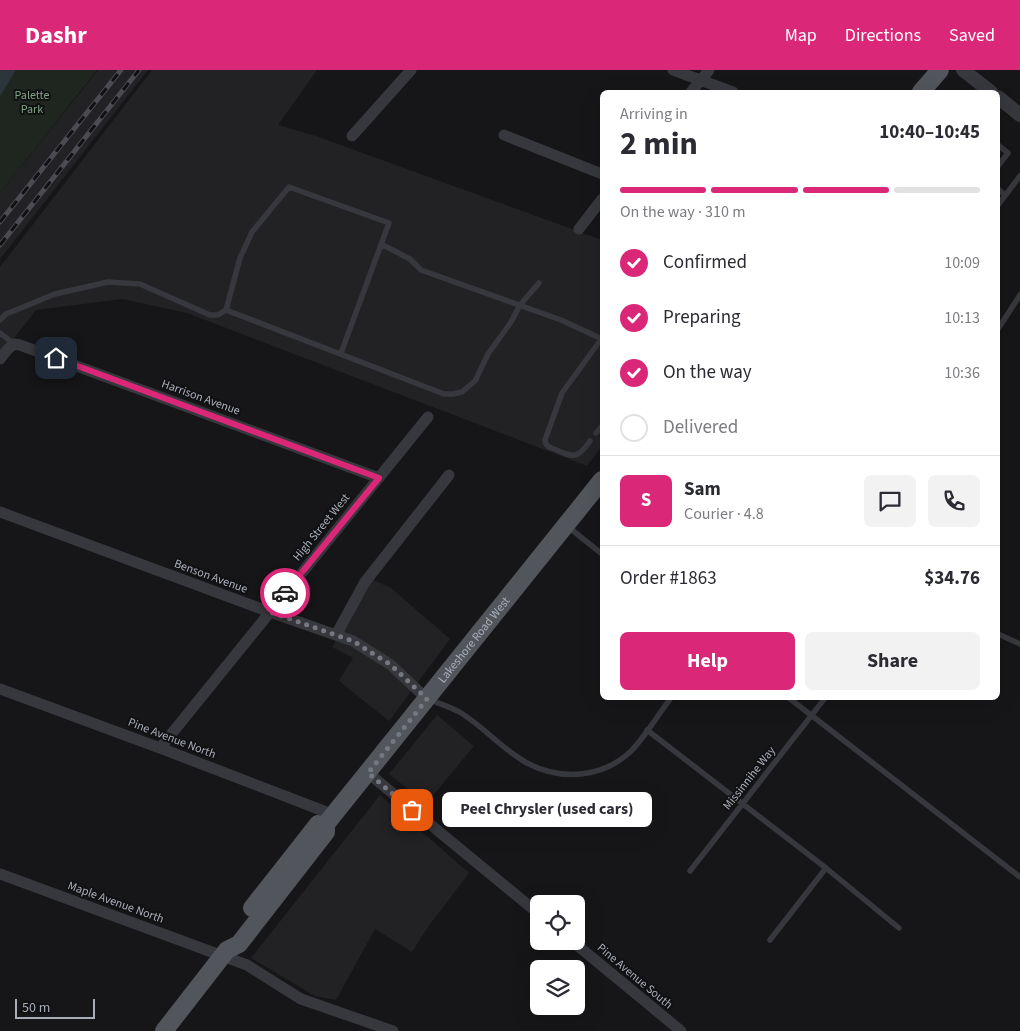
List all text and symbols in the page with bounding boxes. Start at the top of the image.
text: Dashr [25,18,87,53]
text: Map [785,23,817,48]
text: Directions [845,23,921,48]
text: Saved [949,23,995,48]
park label: Palette Park [15,87,49,118]
text: Arriving in [620,103,688,125]
text: 10:40–10:45 [879,119,980,146]
text: 2 min [620,121,698,167]
text: On the way · 310 m [620,201,745,223]
icon: check [620,249,648,277]
text: Confirmed [663,249,747,276]
text: 10:09 [944,252,980,274]
icon: check [620,304,648,332]
text: Preparing [663,304,741,331]
text: 10:13 [944,307,980,329]
pin [35,337,77,379]
icon: home [42,344,70,372]
icon: check [620,359,648,387]
text: On the way [663,359,752,386]
text: 10:36 [944,362,980,384]
street label: Harrison Avenue [159,375,243,420]
text: Delivered [663,414,738,441]
button: chat [864,475,916,527]
button: phone [928,475,980,527]
text: Sam [684,476,721,503]
text: S [641,487,651,514]
street label: High Street West [289,490,354,565]
text: Courier · 4.8 [684,503,764,525]
street label: Benson Avenue [172,555,250,598]
text: Order #1863 [620,565,717,592]
text: $34.76 [924,565,980,592]
courier [260,568,310,618]
icon: car [271,579,299,607]
street label: Lakeshore Road West [434,593,514,687]
button: Help [620,632,795,690]
button: Share [805,632,980,690]
street label: Pine Avenue North [125,714,218,763]
street label: Missinnihe Way [719,743,780,814]
pin [391,789,433,831]
callout: Peel Chrysler (used cars) [442,792,652,828]
icon: bag [398,796,426,824]
text: Peel Chrysler (used cars) [460,798,634,820]
street label: Maple Avenue North [65,877,166,928]
map controls [530,895,585,1015]
button: locate [530,895,585,950]
street label: Pine Avenue South [593,940,676,1013]
button: layers [530,960,585,1015]
scale bar [15,996,95,1019]
text: 50 m [22,998,50,1018]

